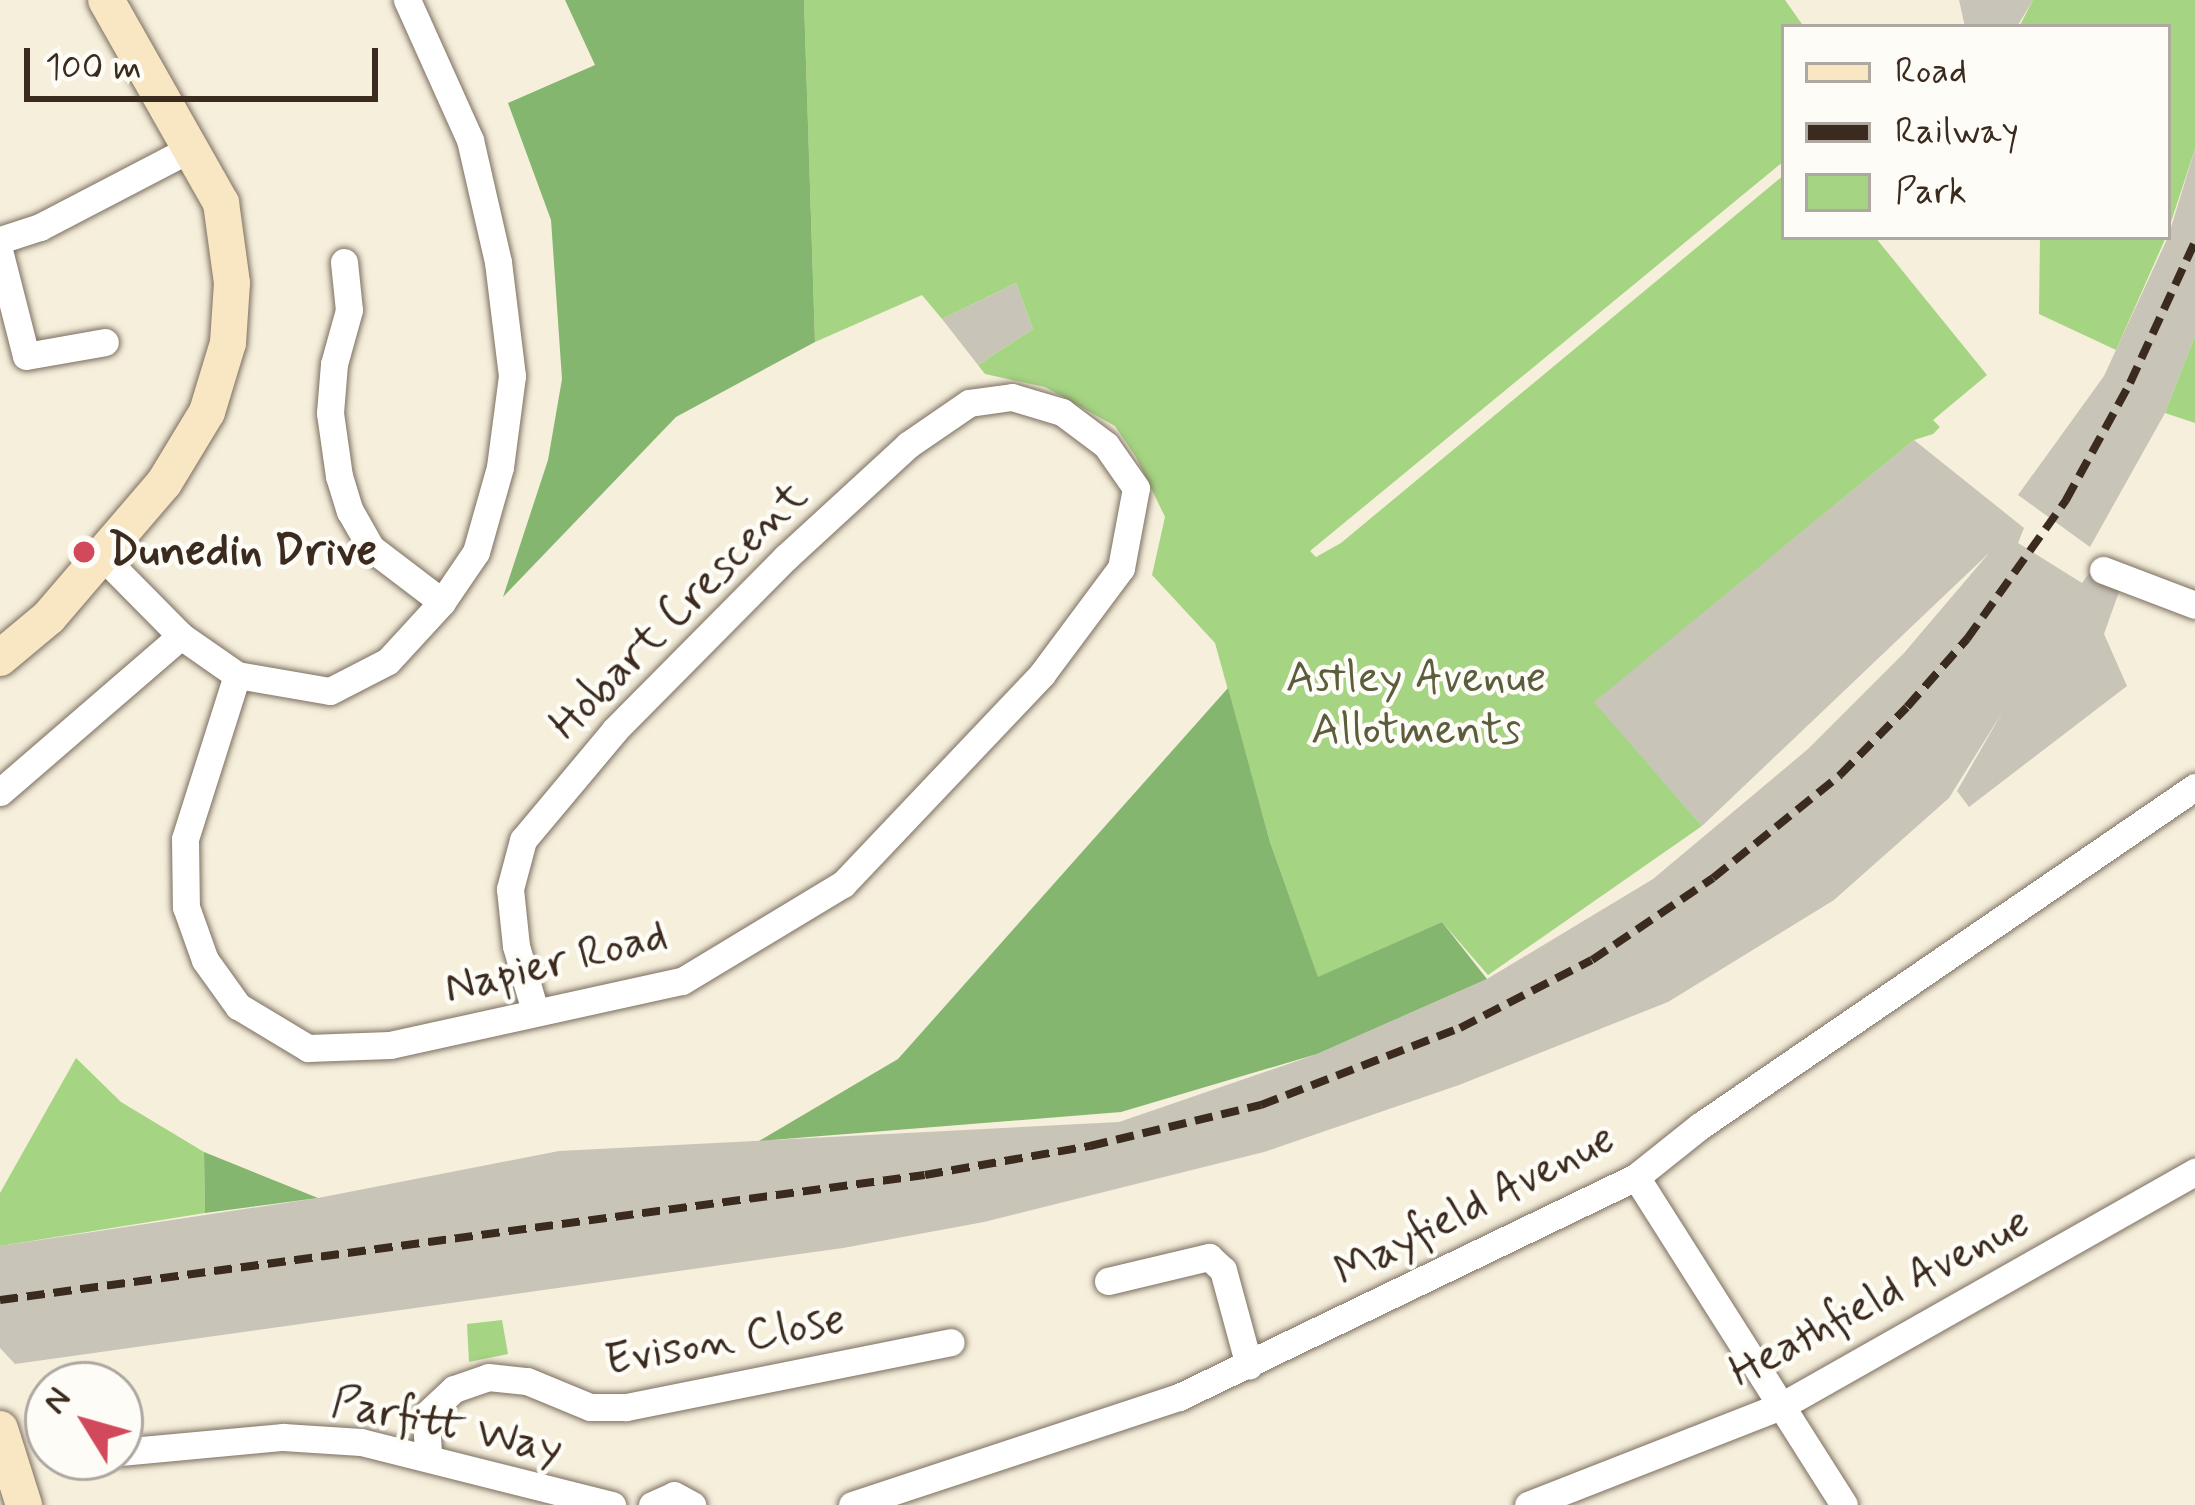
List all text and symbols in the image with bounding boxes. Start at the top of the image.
scale bar [30,24,384,98]
legend [1781,24,2171,240]
text: 100 m [45,45,142,92]
text: Road [1895,49,1967,96]
text: Railway [1895,109,2019,156]
text: Park [1895,169,1967,216]
street label: Hobart Crescent [544,476,814,746]
place label: Dunedin Drive [108,525,373,579]
marker: Dunedin Drive [71,539,97,565]
park label: Astley Avenue Allotments [1281,652,1551,758]
street label: Napier Road [439,909,673,1017]
street label: Mayfield Avenue [1322,1110,1628,1302]
street label: Heathfield Avenue [1716,1194,2044,1402]
street label: Evison Close [601,1293,849,1389]
north arrow [24,1361,144,1481]
street label: Parfitt Way [327,1375,567,1477]
text: N [33,1379,82,1423]

